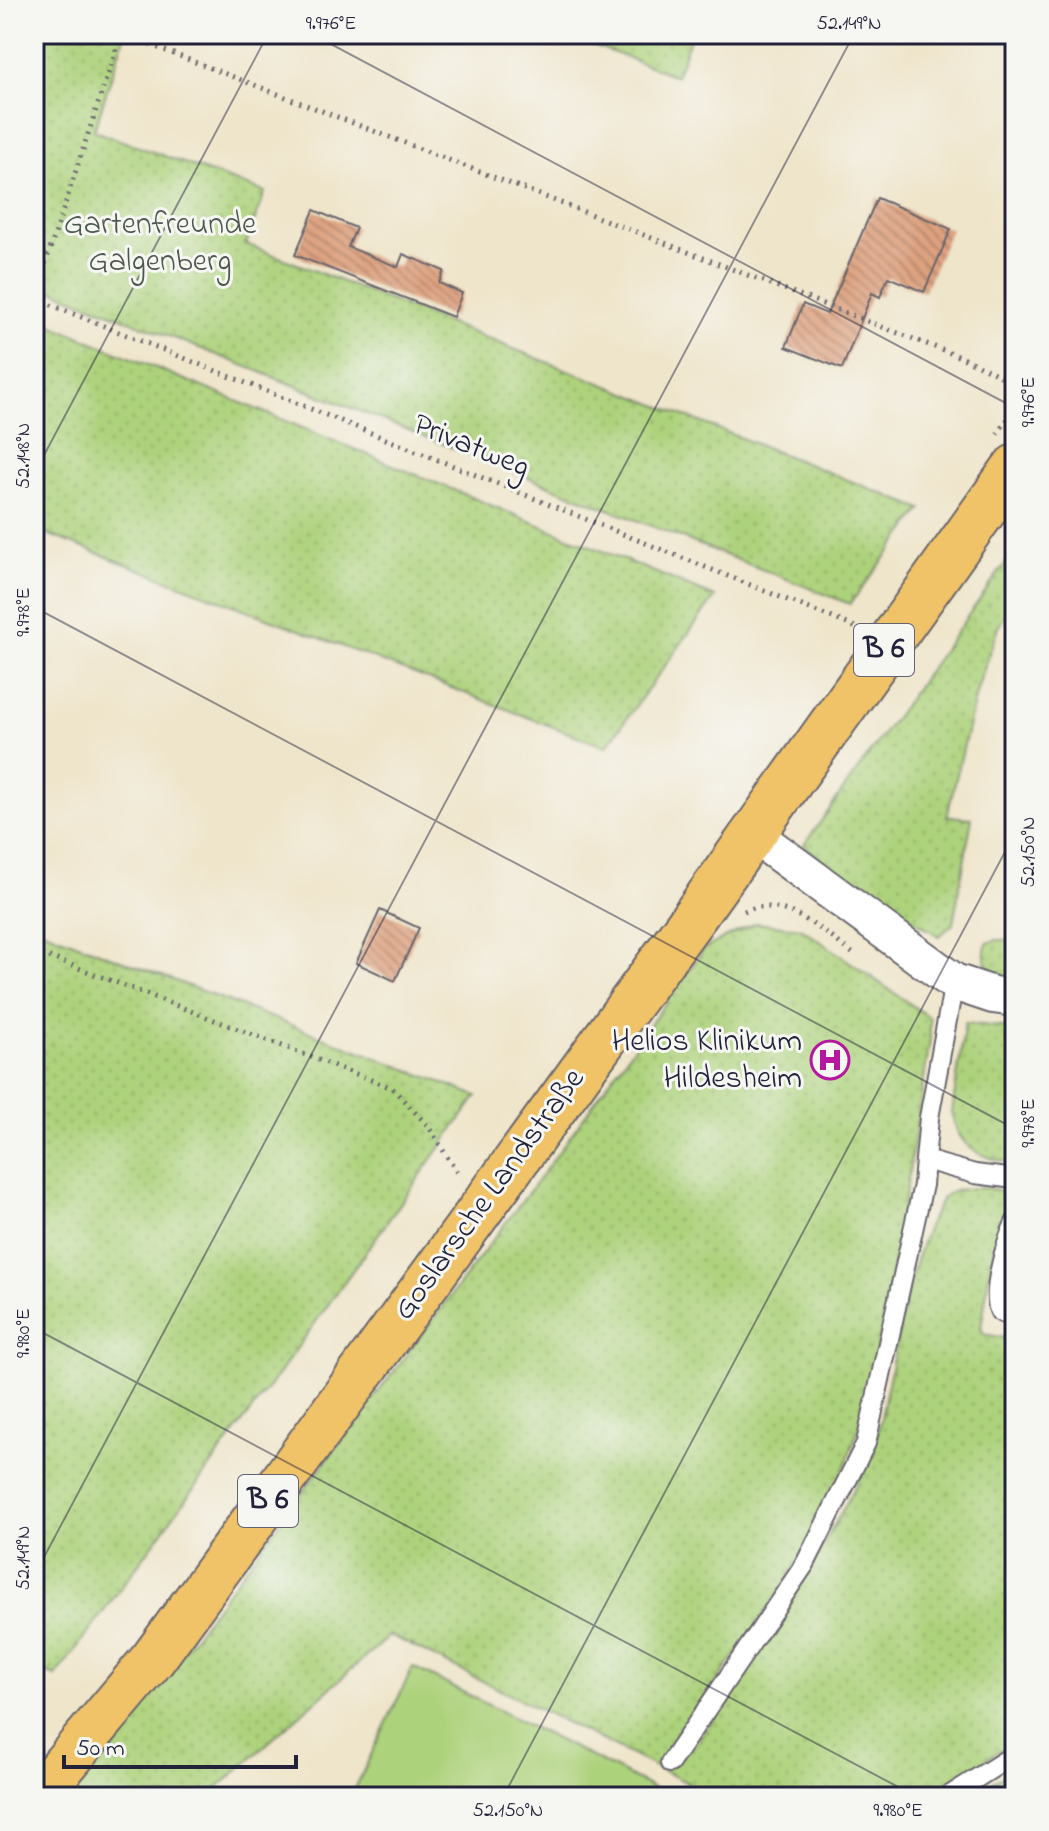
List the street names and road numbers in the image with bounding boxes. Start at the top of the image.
street label: Privatweg [405,402,537,492]
road number: B 6 [854,624,914,676]
street label: Goslarsche Landstraße [382,1059,598,1331]
road number: B 6 [238,1475,298,1527]

